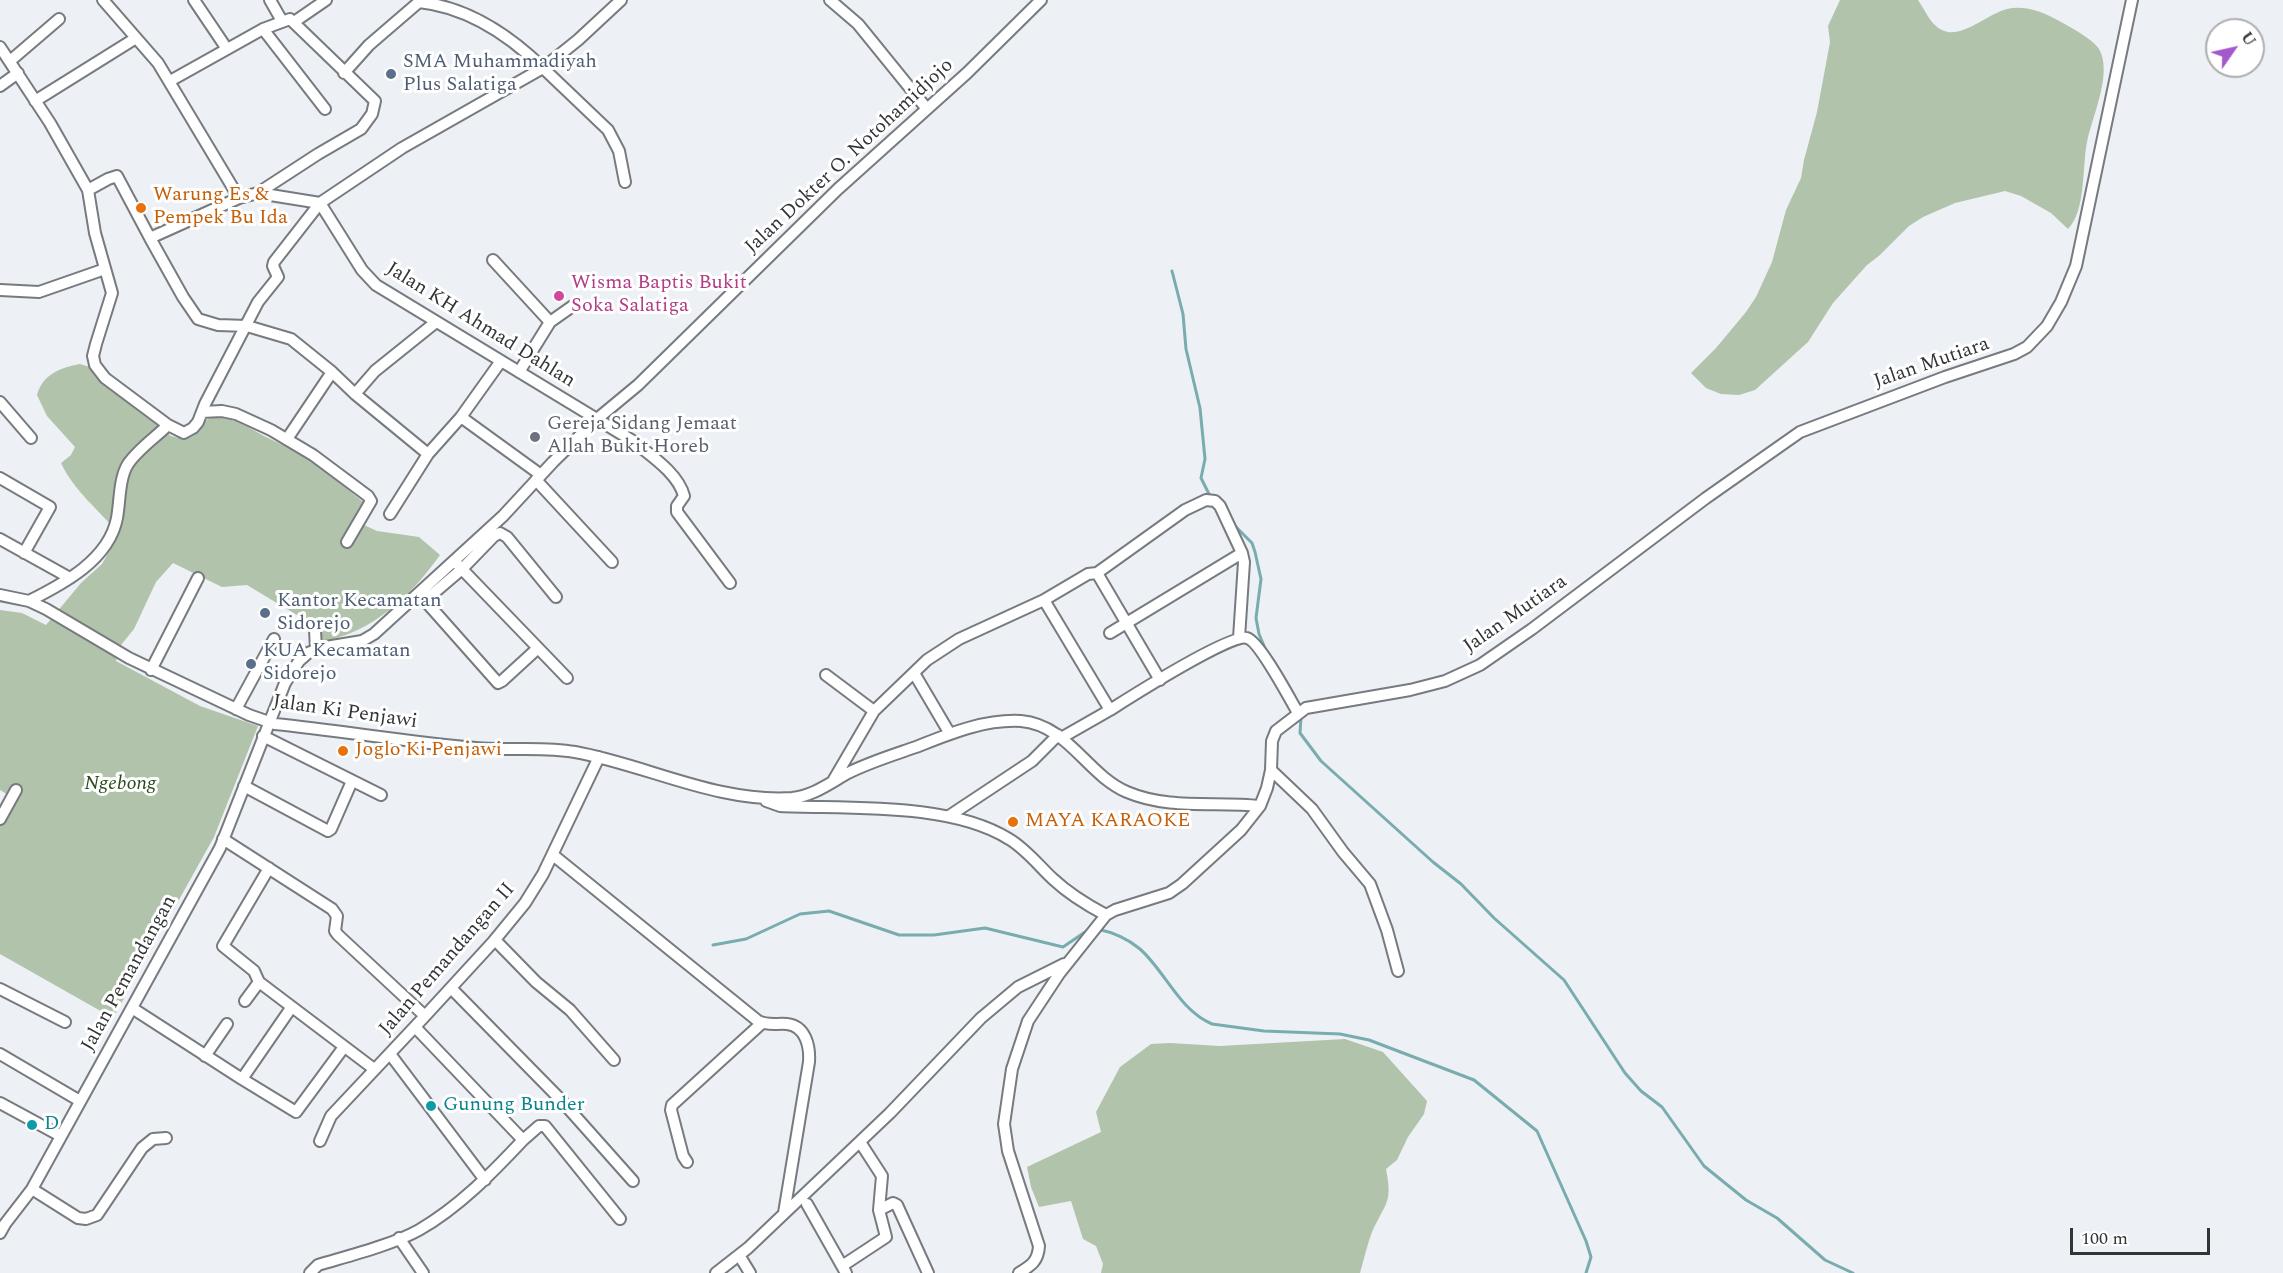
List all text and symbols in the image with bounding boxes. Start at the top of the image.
north arrow [2205,18,2265,78]
text: U [2235,27,2262,51]
place label: SMA Muhammadiyah Plus Salatiga [403,51,597,98]
street label: Jalan Dokter O. Notohamidjojo [741,54,959,260]
marker: SMA Muhammadiyah Plus Salatiga [384,67,398,81]
place label: Warung Es & Pempek Bu Ida [153,184,288,231]
marker: Warung Es & Pempek Bu Ida [134,201,148,215]
street label: Jalan KH Ahmad Dahlan [381,258,579,394]
place label: Wisma Baptis Bukit Soka Salatiga [571,272,747,319]
marker: Wisma Baptis Bukit Soka Salatiga [552,289,566,303]
street label: Jalan Mutiara [1871,333,1993,395]
place label: Gereja Sidang Jemaat Allah Bukit Horeb [547,413,737,460]
marker: Gereja Sidang Jemaat Allah Bukit Horeb [528,430,542,444]
street label: Jalan Mutiara [1460,571,1572,659]
place label: Kantor Kecamatan Sidorejo [277,590,442,637]
marker: Kantor Kecamatan Sidorejo [258,606,272,620]
place label: KUA Kecamatan Sidorejo [263,640,411,687]
marker: KUA Kecamatan Sidorejo [244,657,258,671]
street label: Jalan Ki Penjawi [271,691,419,735]
place label: Joglo Ki Penjawi [355,739,502,763]
marker: Joglo Ki Penjawi [336,744,350,758]
park label: Ngebong [84,773,156,797]
place label: MAYA KARAOKE [1025,810,1190,834]
marker: MAYA KARAOKE [1006,815,1020,829]
street label: Jalan Pemandangan II [375,879,521,1041]
street label: Jalan Pemandangan [77,892,183,1056]
place label: Gunung Bunder [443,1094,585,1118]
marker: Gunung Bunder [424,1099,438,1113]
place label: D [44,1113,59,1137]
marker: D [25,1118,39,1132]
scale bar [2073,1216,2212,1254]
text: 100 m [2081,1225,2128,1252]

